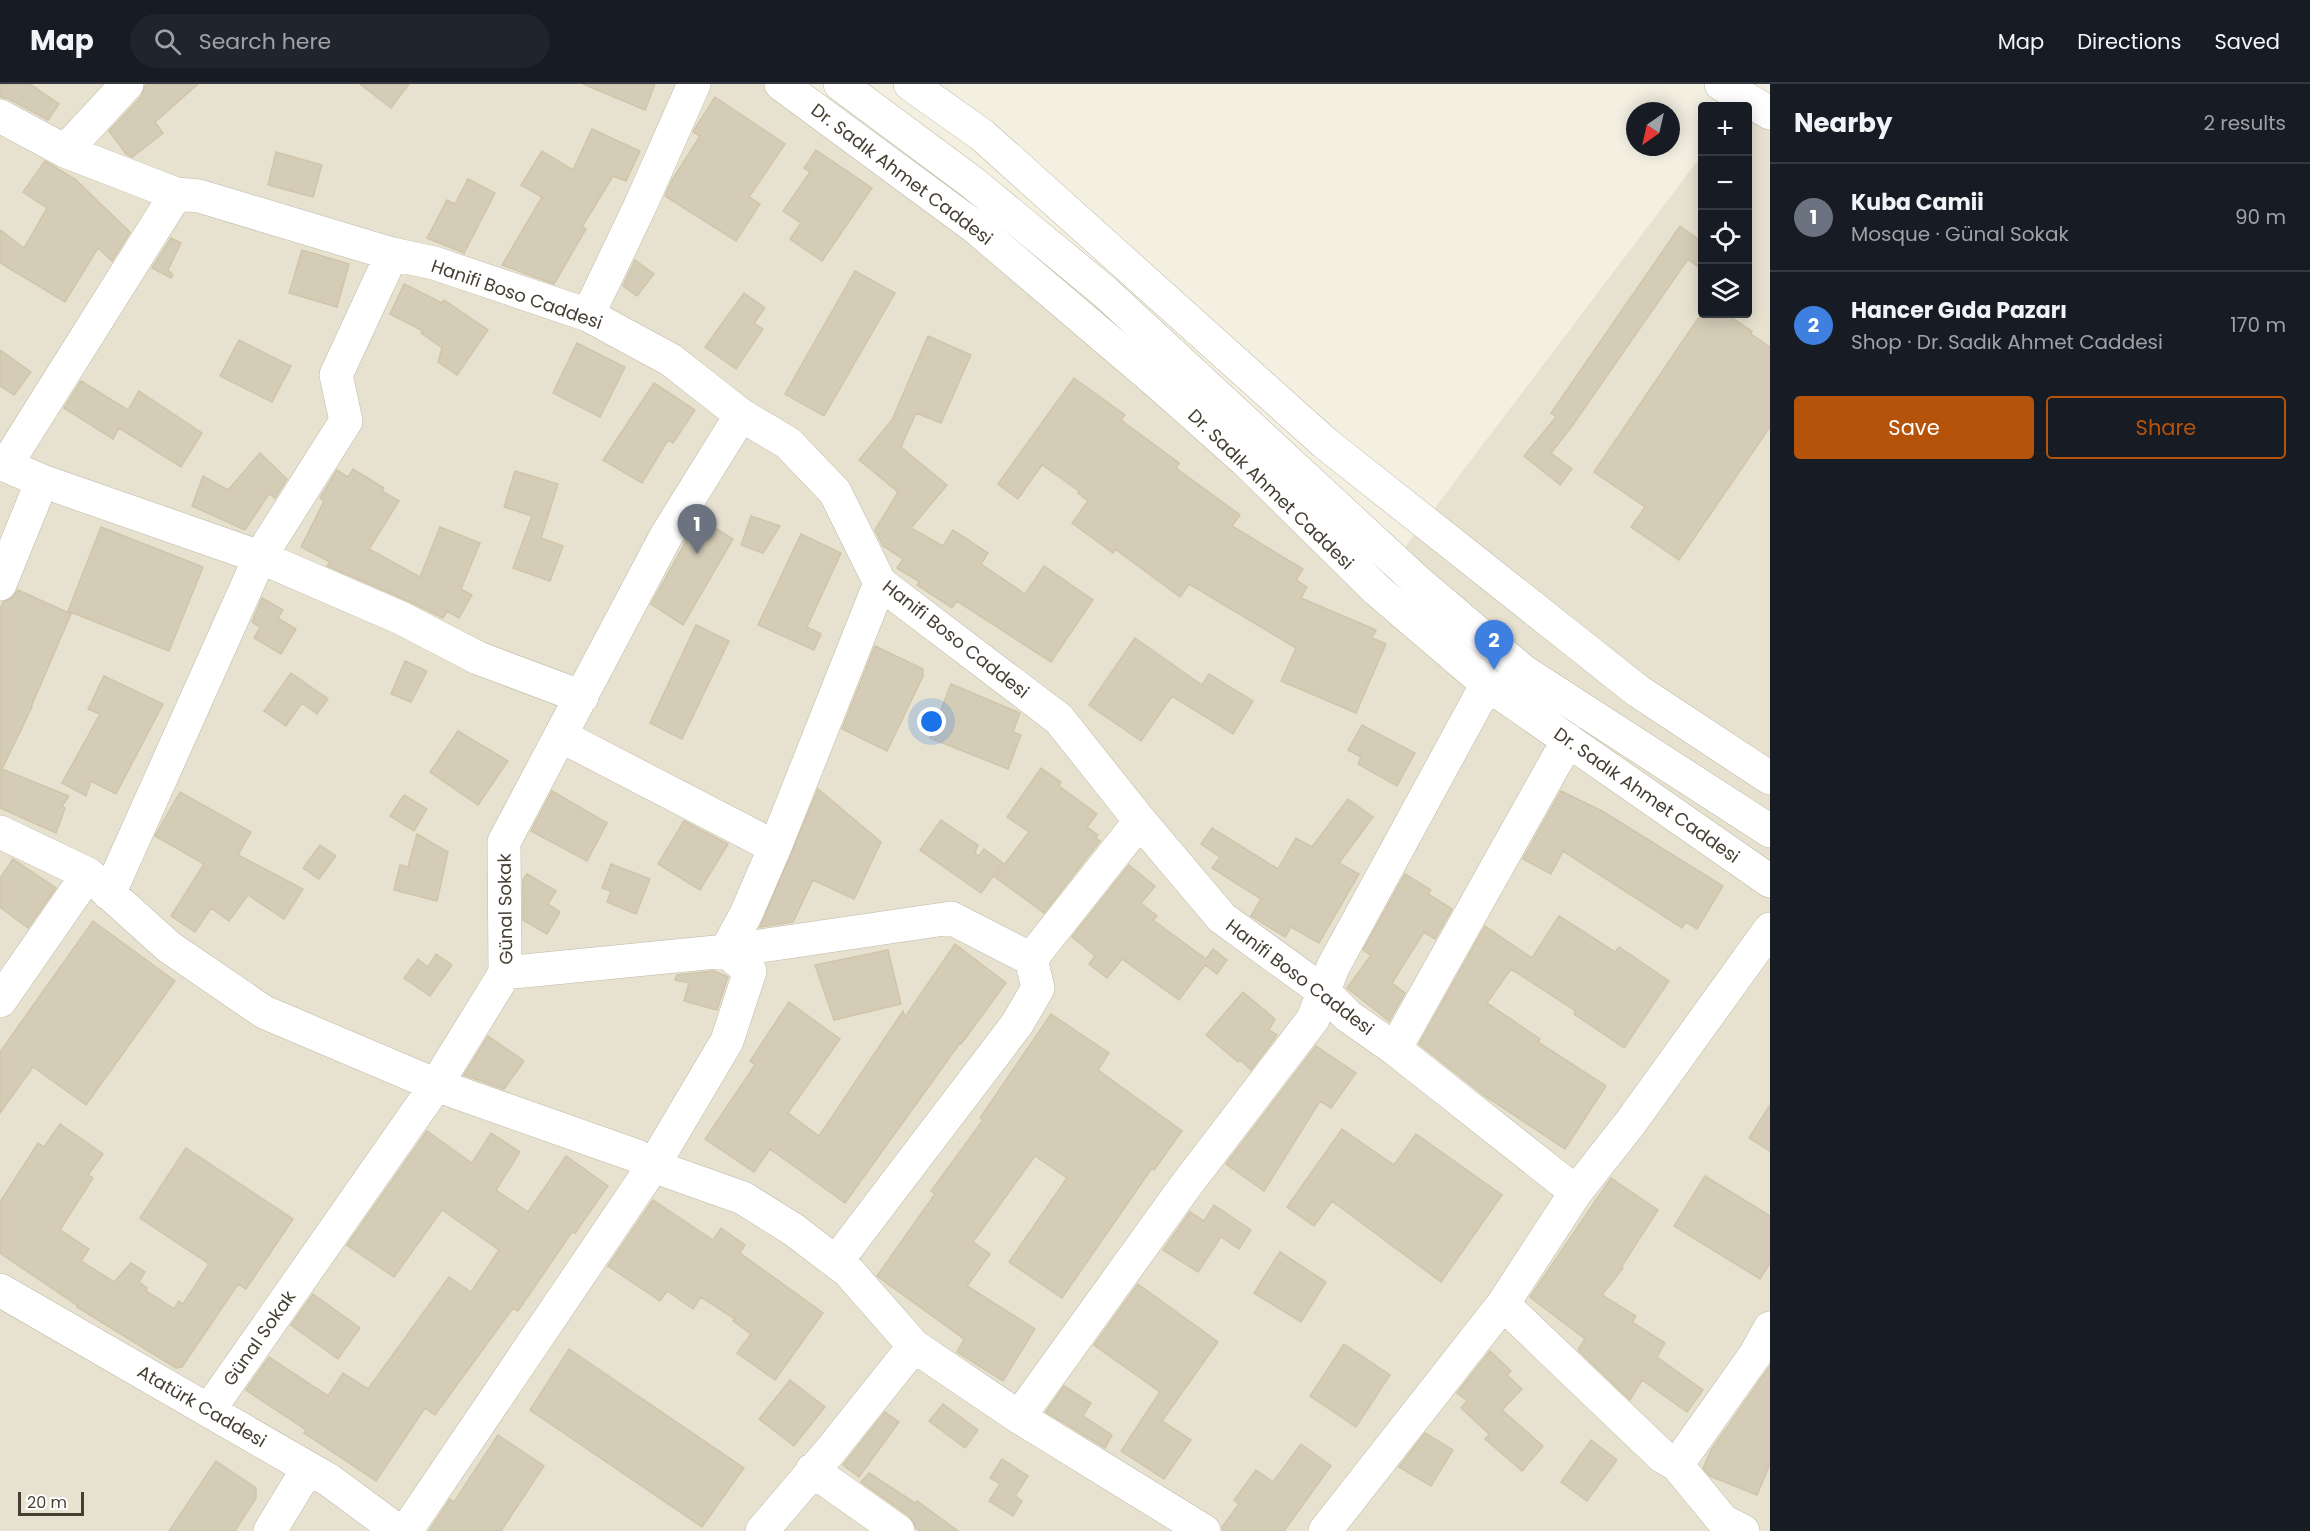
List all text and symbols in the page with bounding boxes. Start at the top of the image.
search box [130,14,550,68]
text: Map [30,21,94,60]
icon: search [151,25,184,58]
text: Search here [199,26,331,57]
text: Map [1998,27,2044,56]
text: Directions [2077,27,2181,56]
text: Saved [2214,27,2280,56]
street label: Dr. Sadık Ahmet Caddesi [806,97,998,251]
north arrow [1626,102,1680,156]
map controls [1698,102,1752,318]
button: + [1698,102,1752,156]
text: Nearby [1794,105,1892,141]
text: 2 results [2203,109,2286,137]
button: − [1698,156,1752,210]
text: Kuba Camii [1851,187,1984,218]
text: 1 [1810,203,1817,231]
text: 90 m [2235,203,2286,231]
button: locate [1698,210,1752,264]
text: Mosque · Günal Sokak [1851,220,2069,248]
street label: Hanifi Boso Caddesi [428,253,606,335]
button: layers [1698,264,1752,318]
text: Hancer Gıda Pazarı [1851,295,2067,326]
text: 2 [1808,311,1819,339]
text: 170 m [2230,311,2286,339]
text: Shop · Dr. Sadık Ahmet Caddesi [1851,328,2163,356]
button: Save [1794,396,2034,459]
button: Share [2046,396,2286,459]
street label: Dr. Sadık Ahmet Caddesi [1183,403,1359,575]
pin: 1 [678,504,716,554]
street label: Hanifi Boso Caddesi [878,574,1034,704]
pin: 2 [1474,620,1514,670]
your location [917,707,946,736]
street label: Dr. Sadık Ahmet Caddesi [1549,721,1745,869]
street label: Günal Sokak [492,852,518,965]
street label: Hanifi Boso Caddesi [1221,913,1379,1041]
street label: Günal Sokak [217,1285,302,1391]
street label: Atatürk Caddesi [133,1359,271,1453]
scale bar [18,1489,84,1516]
text: 20 m [27,1491,67,1514]

